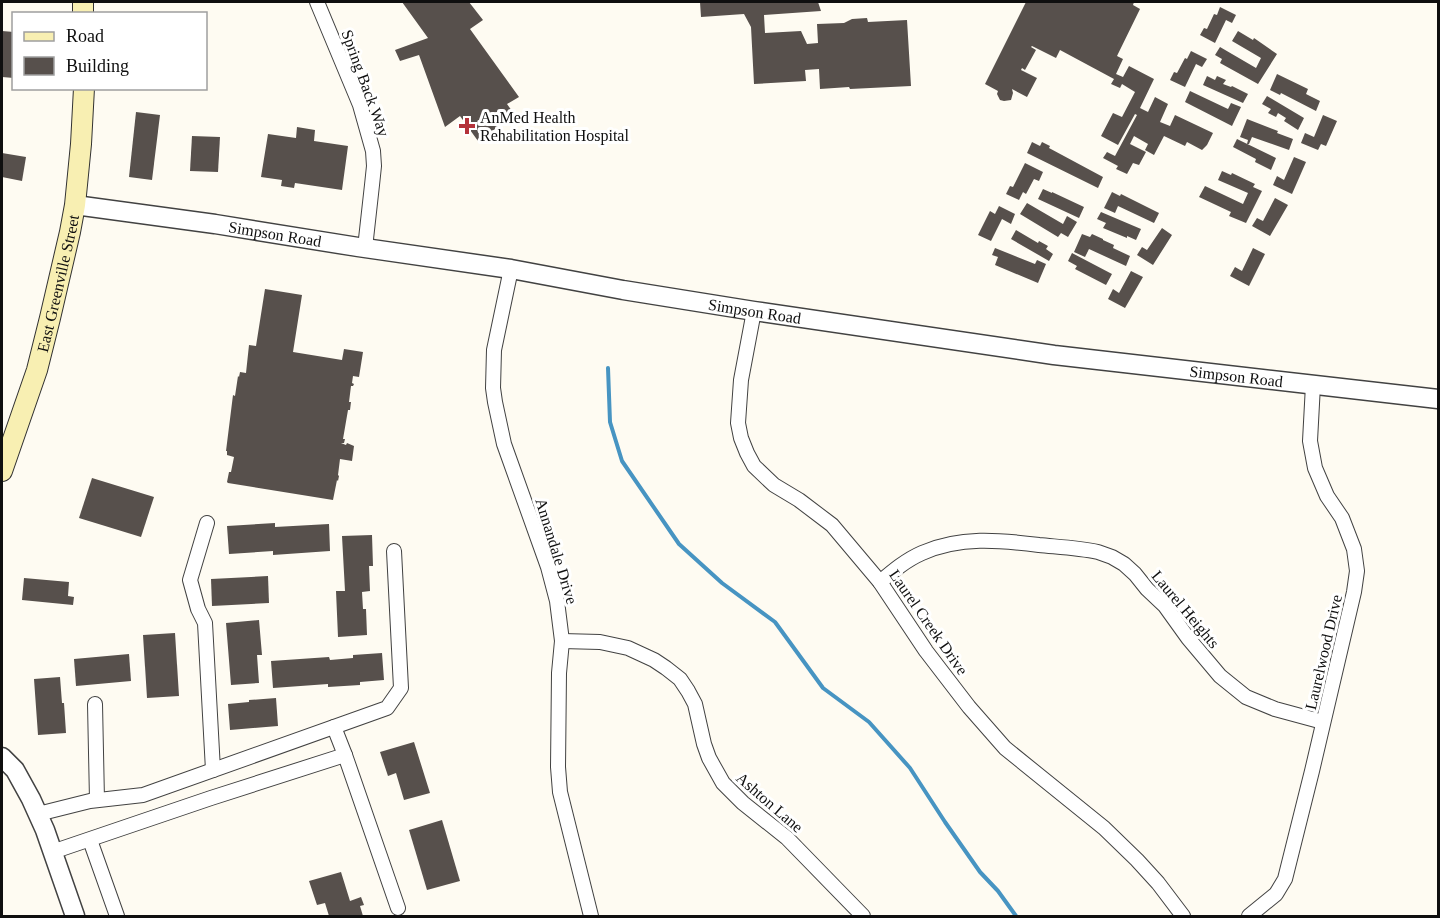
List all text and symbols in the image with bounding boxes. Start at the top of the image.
legend [12,12,207,90]
text: Road [66,26,104,46]
street label: Spring Back Way [337,28,393,139]
text: Building [66,56,129,76]
place label: AnMed Health Rehabilitation Hospital [480,109,629,145]
marker: AnMed Health Rehabilitation Hospital [458,117,476,135]
street label: East Greenville Street [34,213,82,354]
street label: Simpson Road [227,218,323,250]
street label: Simpson Road [707,296,802,327]
street label: Simpson Road [1189,363,1284,390]
street label: Annandale Drive [532,496,581,606]
street label: Laurel Creek Drive [886,566,971,678]
street label: Laurel Heights [1148,567,1223,652]
street label: Laurelwood Drive [1302,593,1345,711]
street label: Ashton Lane [733,769,806,836]

